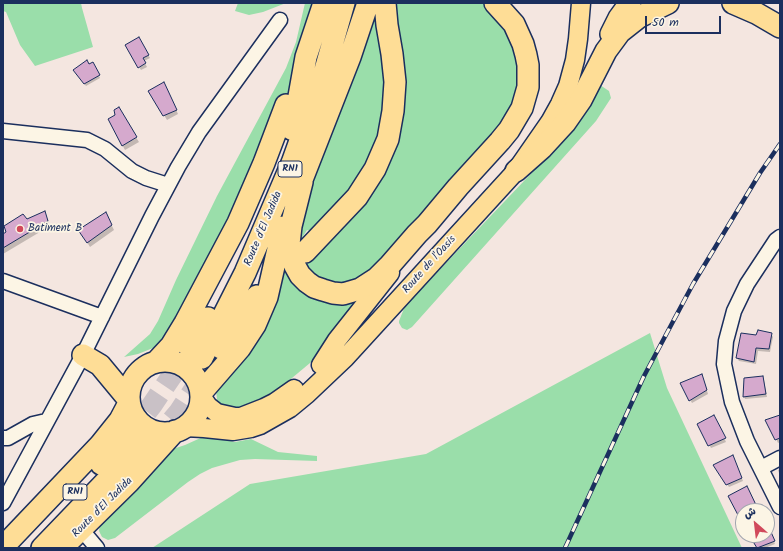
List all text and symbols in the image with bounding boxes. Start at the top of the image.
scale bar [647,8,723,34]
text: 50 m [652,13,679,32]
road number: RN1 [278,161,302,177]
street label: Route d'El Jadida [242,190,286,268]
place label: Batiment B [28,222,82,236]
marker: Batiment B [15,224,25,234]
street label: Route de l'Oasis [401,233,459,297]
street label: Route d'El Jadida [70,475,136,541]
road number: RN1 [63,484,87,500]
north arrow [735,503,775,543]
text: ش [740,503,759,524]

